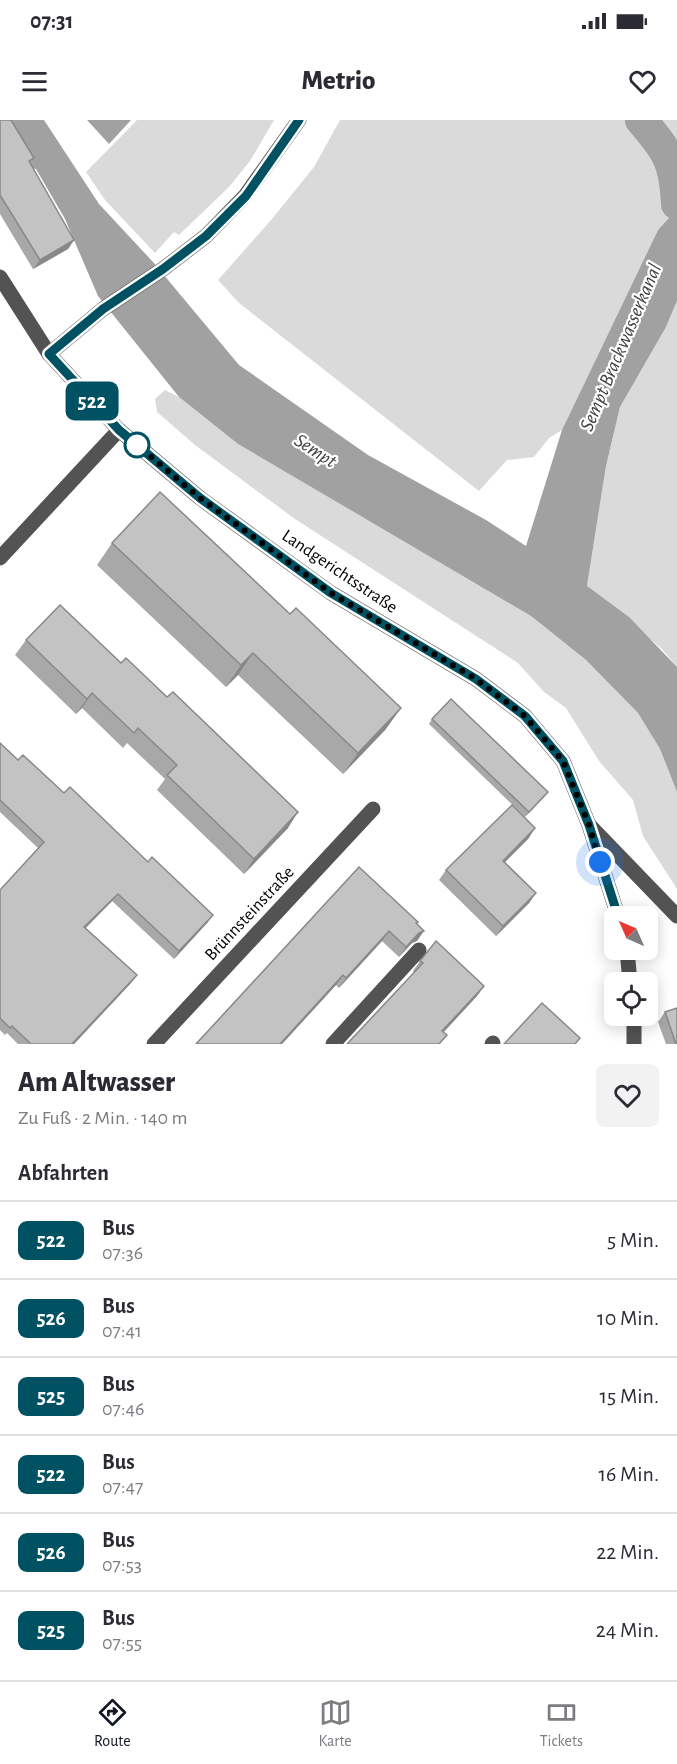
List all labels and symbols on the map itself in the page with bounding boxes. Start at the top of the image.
water label: Sempt Brackwasserkanal [577,261,665,434]
line badge: 522 [58,382,127,420]
water label: Sempt [291,430,340,472]
unlabelled marker [124,432,150,458]
street label: Landgerichtsstraße [279,527,400,617]
your location [585,847,615,877]
street label: Brünnsteinstraße [202,863,298,964]
north arrow [604,906,658,960]

